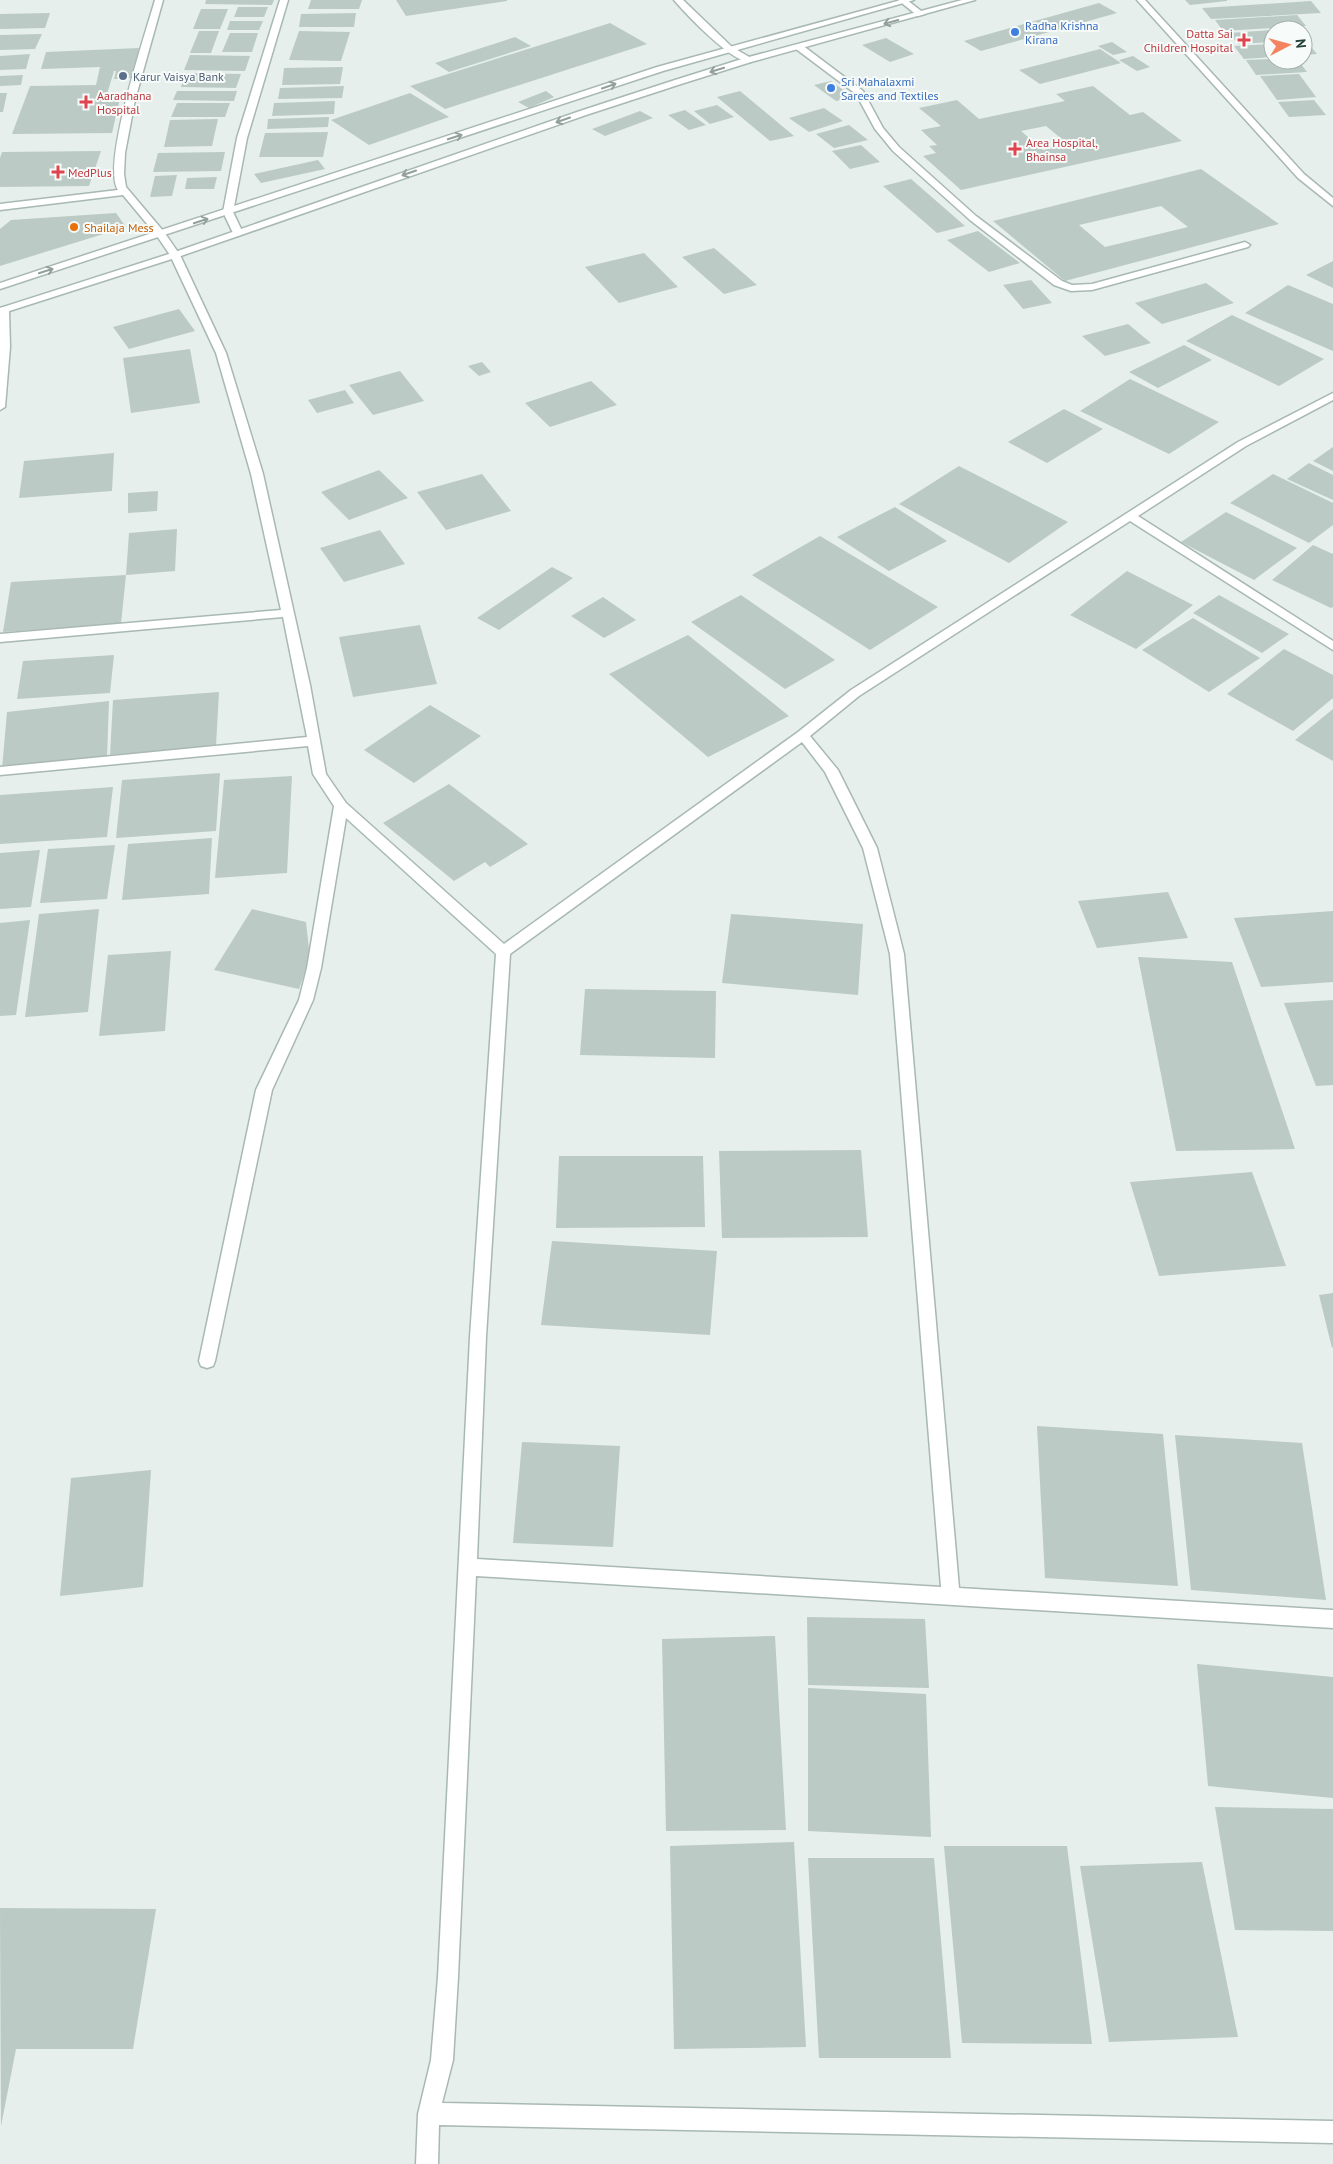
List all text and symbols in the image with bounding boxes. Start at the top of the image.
one-way arrow [883,18,899,27]
place label: Radha Krishna Kirana [1025,18,1099,47]
north arrow [1263,20,1313,70]
marker: Radha Krishna Kirana [1009,26,1021,38]
place label: Datta Sai Children Hospital [1144,26,1233,55]
marker: Datta Sai Children Hospital [1237,33,1251,47]
text: N [1291,38,1310,49]
one-way arrow [709,65,725,75]
place label: Karur Vaisya Bank [133,69,224,84]
marker: Karur Vaisya Bank [117,70,129,82]
place label: Sri Mahalaxmi Sarees and Textiles [841,74,939,103]
one-way arrow [601,81,617,90]
marker: Sri Mahalaxmi Sarees and Textiles [825,82,837,94]
place label: Aaradhana Hospital [97,88,152,117]
marker: Aaradhana Hospital [79,95,93,109]
one-way arrow [555,116,571,125]
one-way arrow [447,132,462,141]
place label: Area Hospital, Bhainsa [1026,135,1098,164]
marker: Area Hospital, Bhainsa [1008,142,1022,156]
place label: MedPlus [68,165,112,180]
marker: MedPlus [52,166,64,178]
one-way arrow [402,169,417,178]
one-way arrow [193,216,208,225]
place label: Shailaja Mess [84,220,154,235]
marker: Shailaja Mess [68,221,80,233]
one-way arrow [38,266,54,275]

